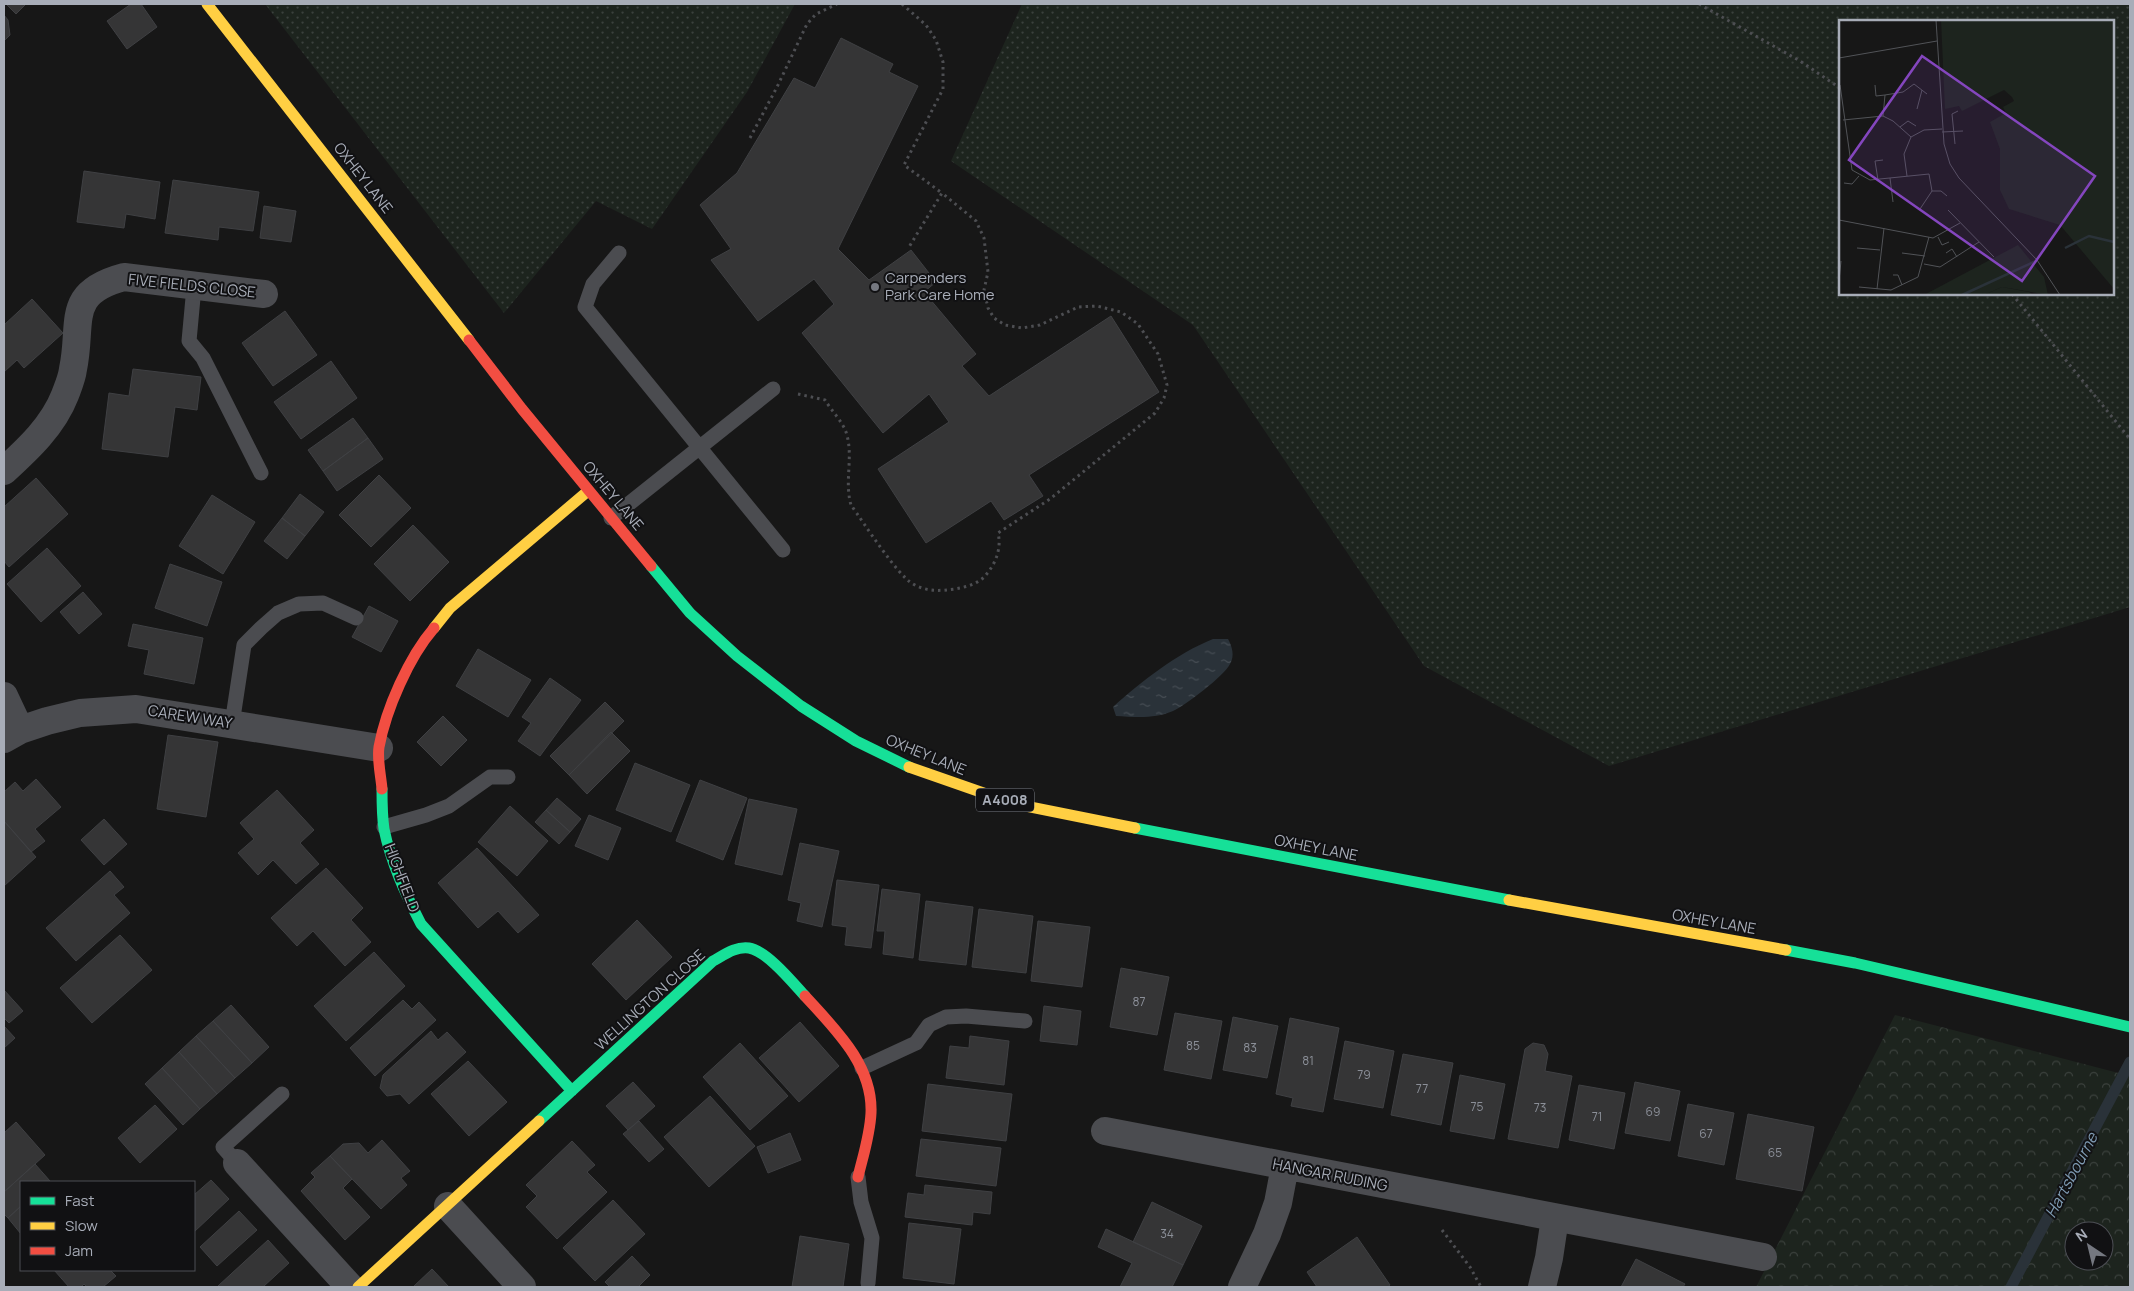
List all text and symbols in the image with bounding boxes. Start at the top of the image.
inset map [1839,20,2114,295]
street label: OXHEY LANE [329,138,398,218]
place label: Carpenders Park Care Home [885,267,995,305]
street label: FIVE FIELDS CLOSE [127,268,257,303]
marker: Carpenders Park Care Home [869,281,881,293]
street label: OXHEY LANE [578,456,649,535]
street label: CAREW WAY [147,699,234,734]
street label: OXHEY LANE [883,729,969,780]
road number: A4008 [976,788,1034,812]
street label: OXHEY LANE [1273,829,1360,866]
street label: HIGHFIELD [380,840,425,915]
street label: OXHEY LANE [1671,904,1758,939]
street label: WELLINGTON CLOSE [590,944,709,1055]
house number: 87 [1133,993,1146,1010]
house number: 85 [1186,1037,1200,1054]
house number: 83 [1243,1039,1257,1056]
house number: 81 [1302,1052,1314,1069]
house number: 79 [1357,1066,1371,1083]
house number: 77 [1416,1080,1428,1097]
house number: 75 [1471,1098,1484,1115]
house number: 73 [1534,1099,1546,1116]
house number: 69 [1646,1103,1660,1120]
house number: 71 [1592,1108,1602,1125]
house number: 67 [1699,1125,1713,1142]
water label: Hartsbourne [2039,1127,2103,1221]
house number: 65 [1768,1144,1782,1161]
street label: HANGAR RUDING [1271,1153,1390,1196]
legend [20,1181,195,1271]
text: Fast [65,1190,94,1211]
text: Slow [65,1215,98,1236]
north arrow [2064,1221,2114,1271]
text: N [2072,1224,2091,1246]
house number: 34 [1160,1225,1174,1242]
text: Jam [65,1240,93,1261]

